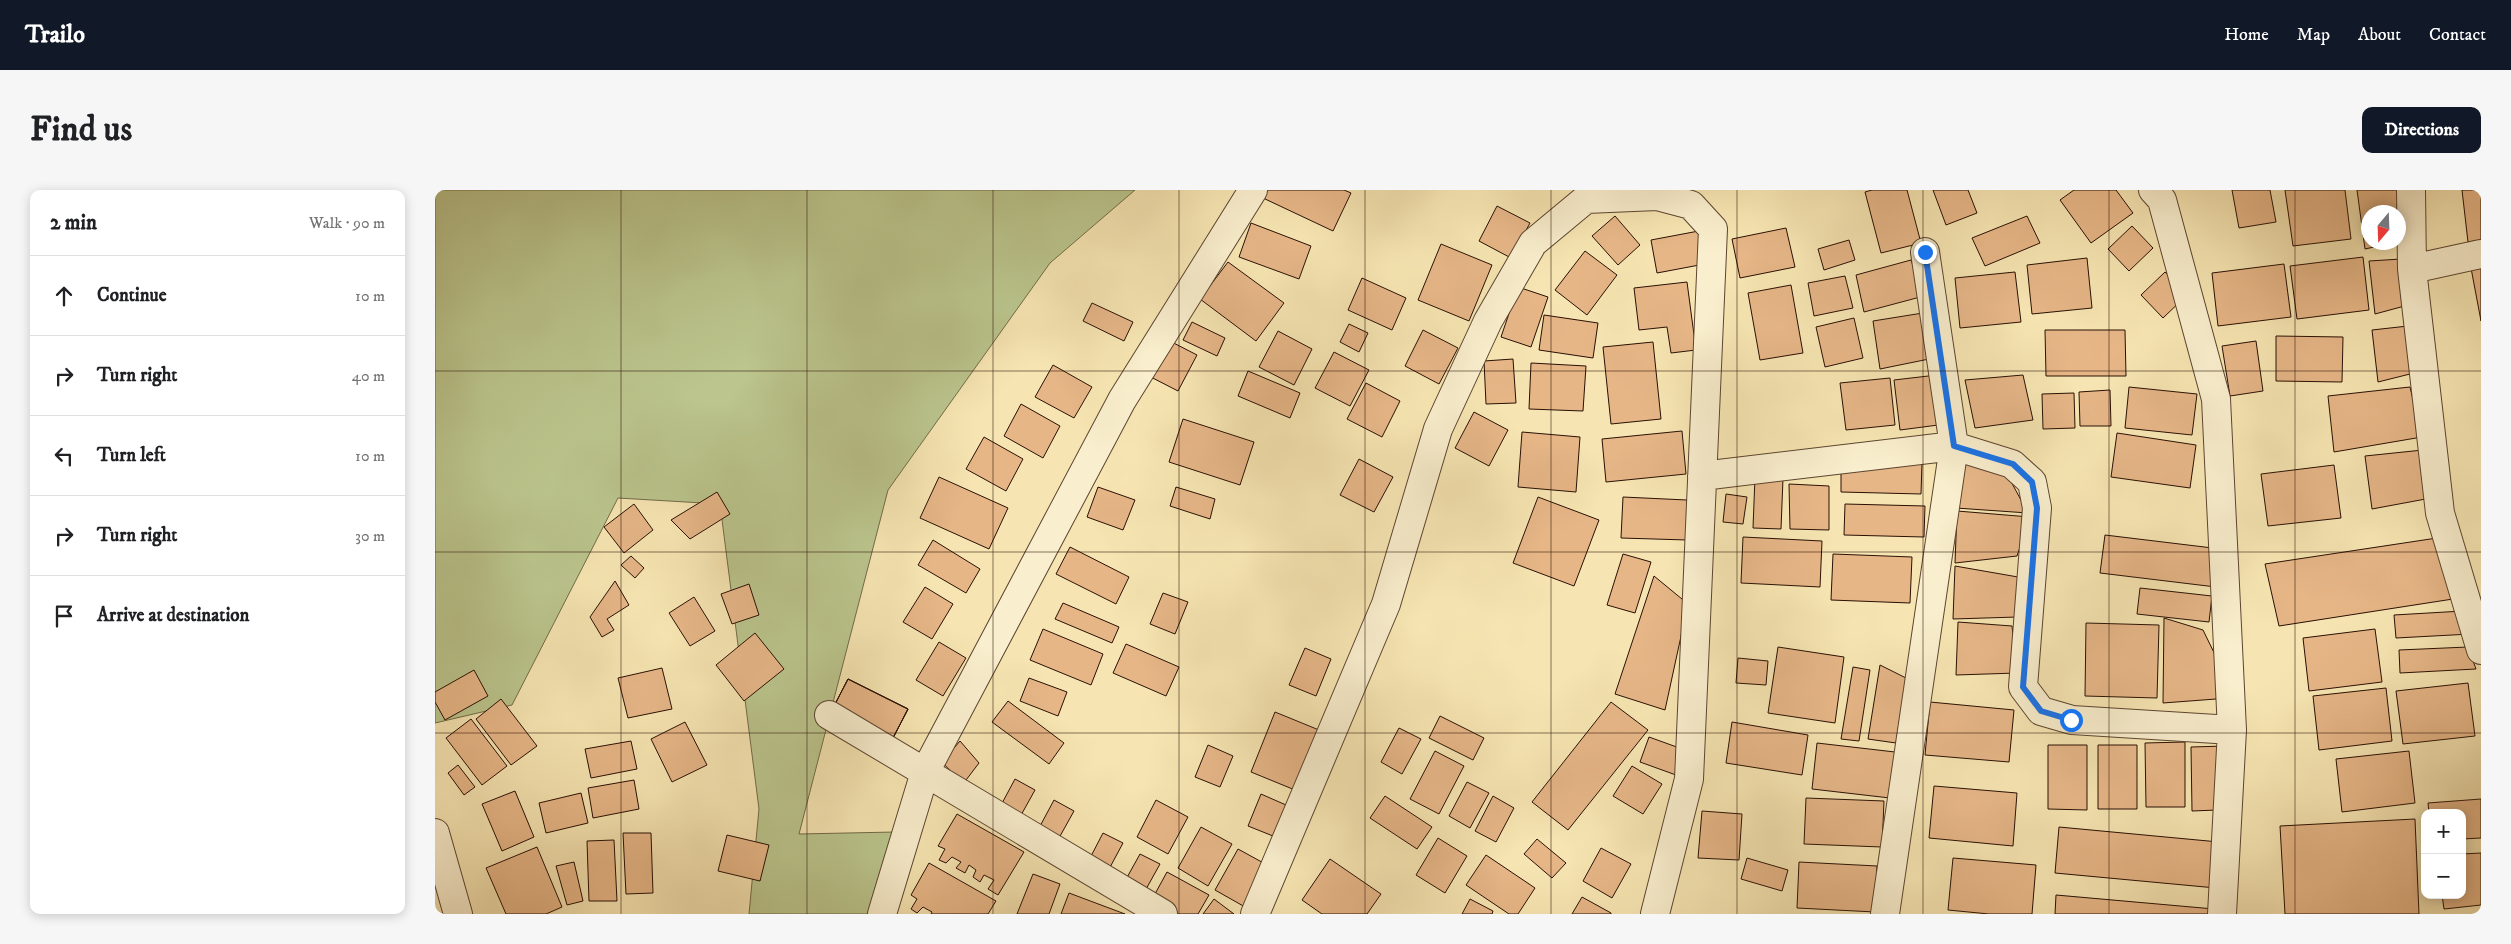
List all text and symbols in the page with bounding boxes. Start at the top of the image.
text: Trailo [25,20,85,50]
text: Home [2224,24,2269,46]
text: Map [2297,24,2330,46]
text: About [2358,24,2401,46]
text: Contact [2429,24,2486,46]
button: Directions [2362,107,2481,153]
text: Find us [30,108,132,152]
north arrow [2361,205,2406,250]
text: 2 min [50,210,97,236]
text: Walk · 90 m [309,213,385,233]
route end [1914,241,1937,264]
icon: ahead [50,282,78,310]
text: Continue [97,284,167,307]
text: 10 m [355,286,385,306]
icon: right [50,362,78,390]
text: Turn right [97,364,177,387]
text: 40 m [352,366,385,386]
icon: left [50,442,78,470]
text: Turn left [97,444,166,467]
text: 10 m [355,446,385,466]
icon: right [50,522,78,550]
text: Turn right [97,524,177,547]
text: 30 m [355,526,385,546]
icon: arrive [50,602,78,630]
text: Arrive at destination [97,604,249,627]
route start [2060,709,2083,732]
map controls [2421,809,2466,899]
button: + [2421,809,2466,854]
button: − [2421,854,2466,899]

